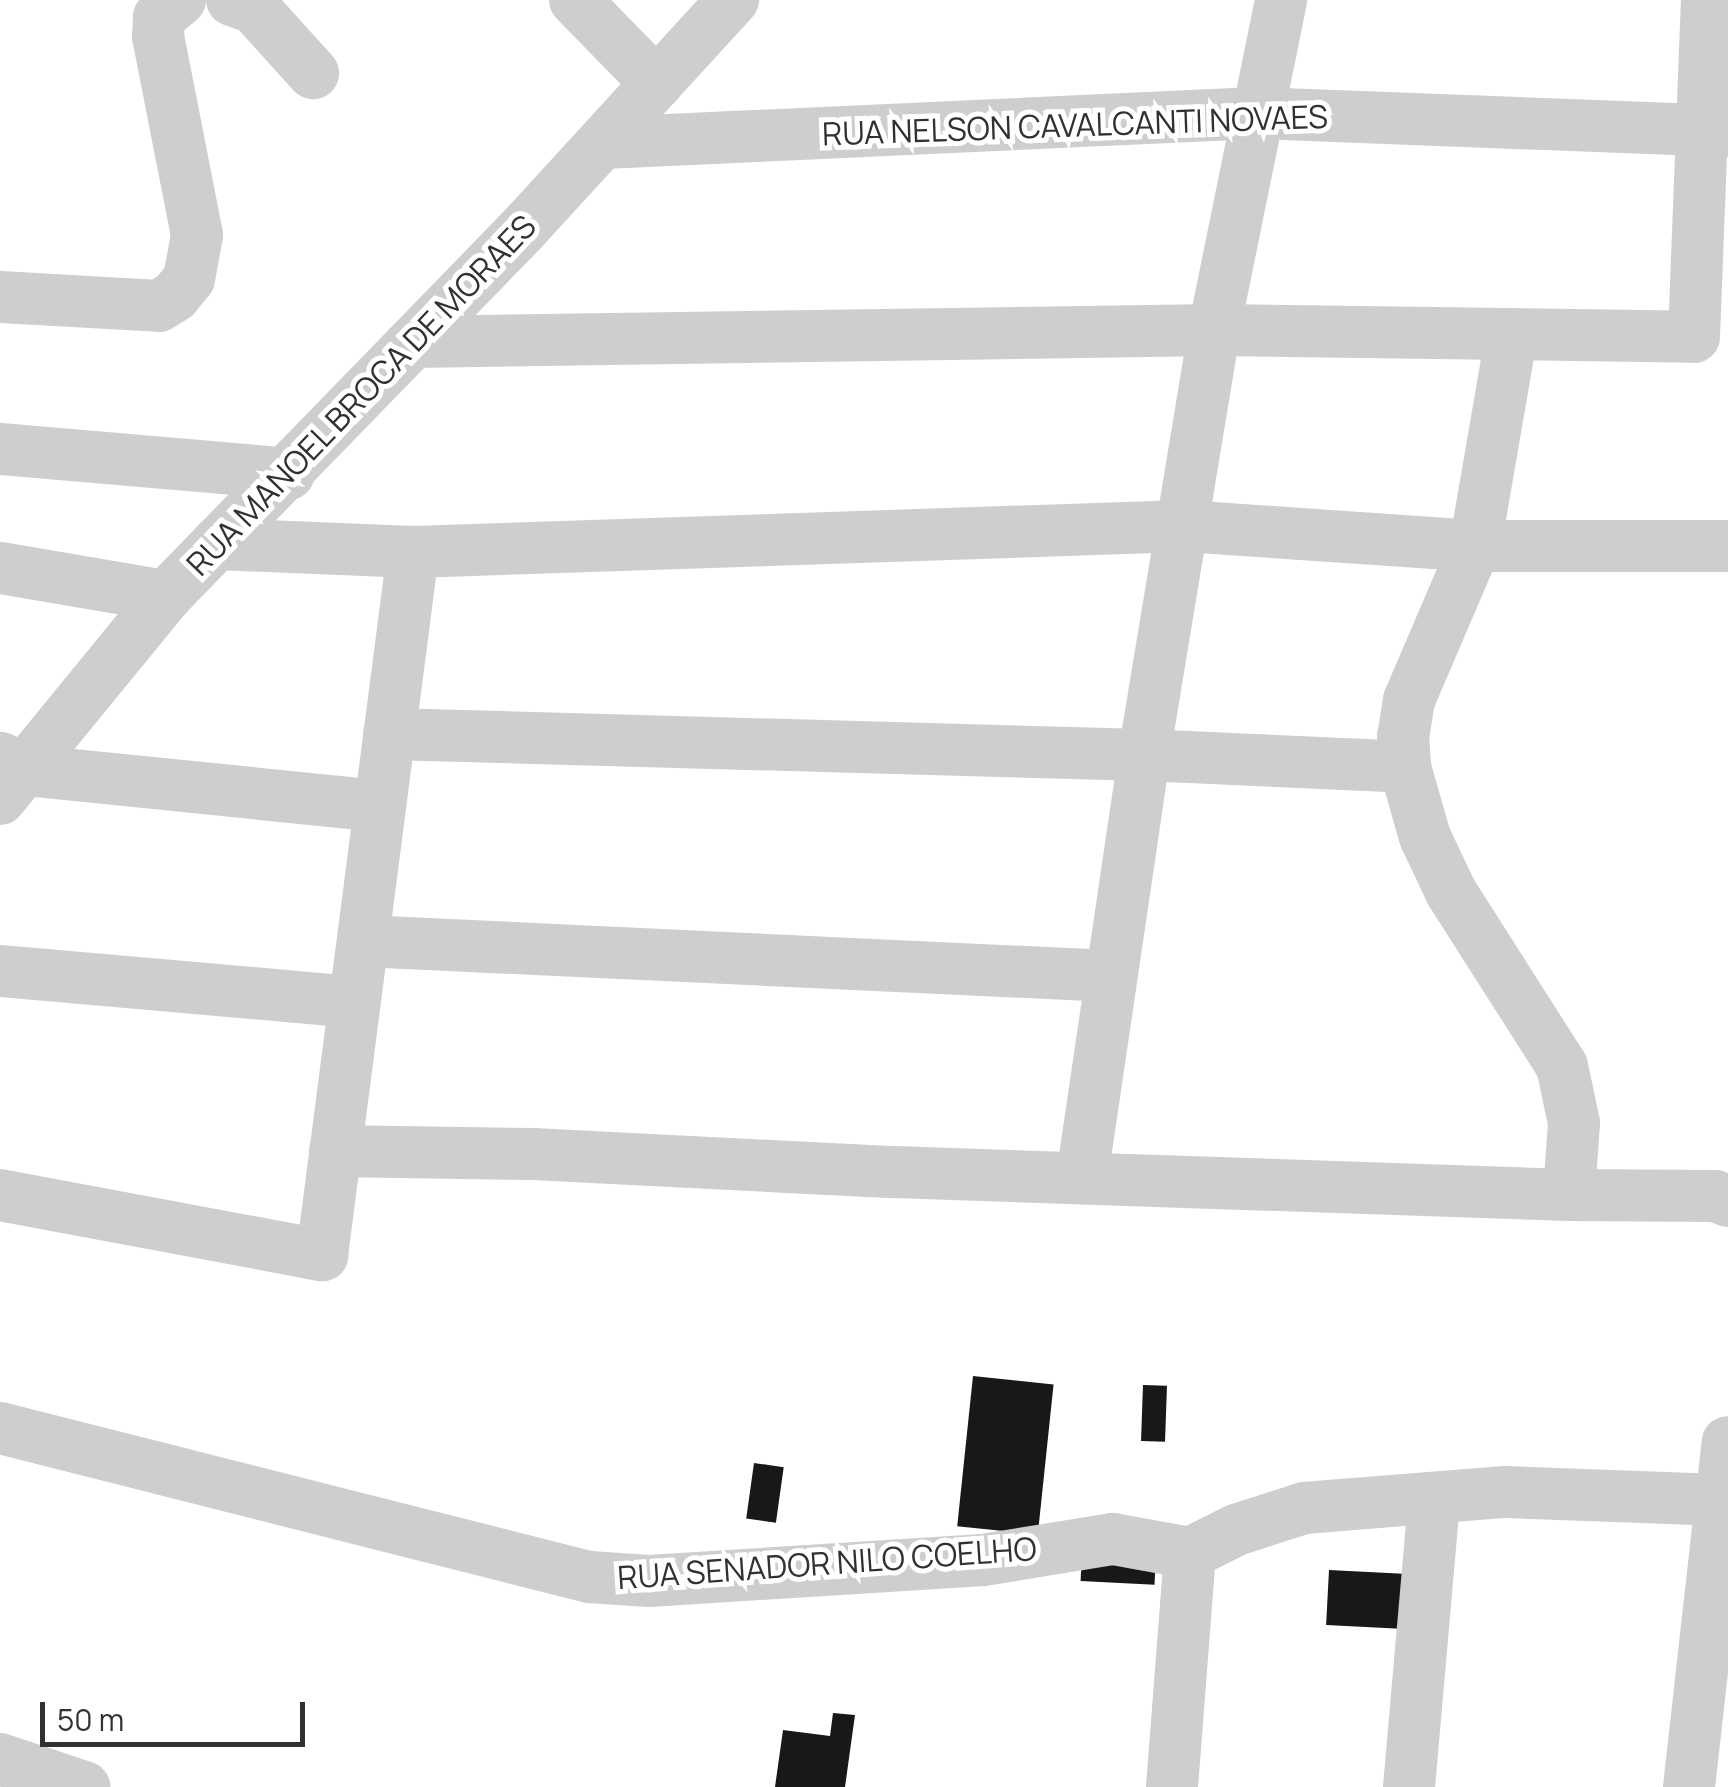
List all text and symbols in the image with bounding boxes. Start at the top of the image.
street label: RUA NELSON CAVALCANTI NOVAES [822,97,1328,153]
street label: RUA MANOEL BROCA DE MORAES [178,206,544,584]
street label: RUA SENADOR NILO COELHO [616,1529,1038,1597]
scale bar [45,1682,310,1744]
text: 50 m [57,1699,124,1740]

